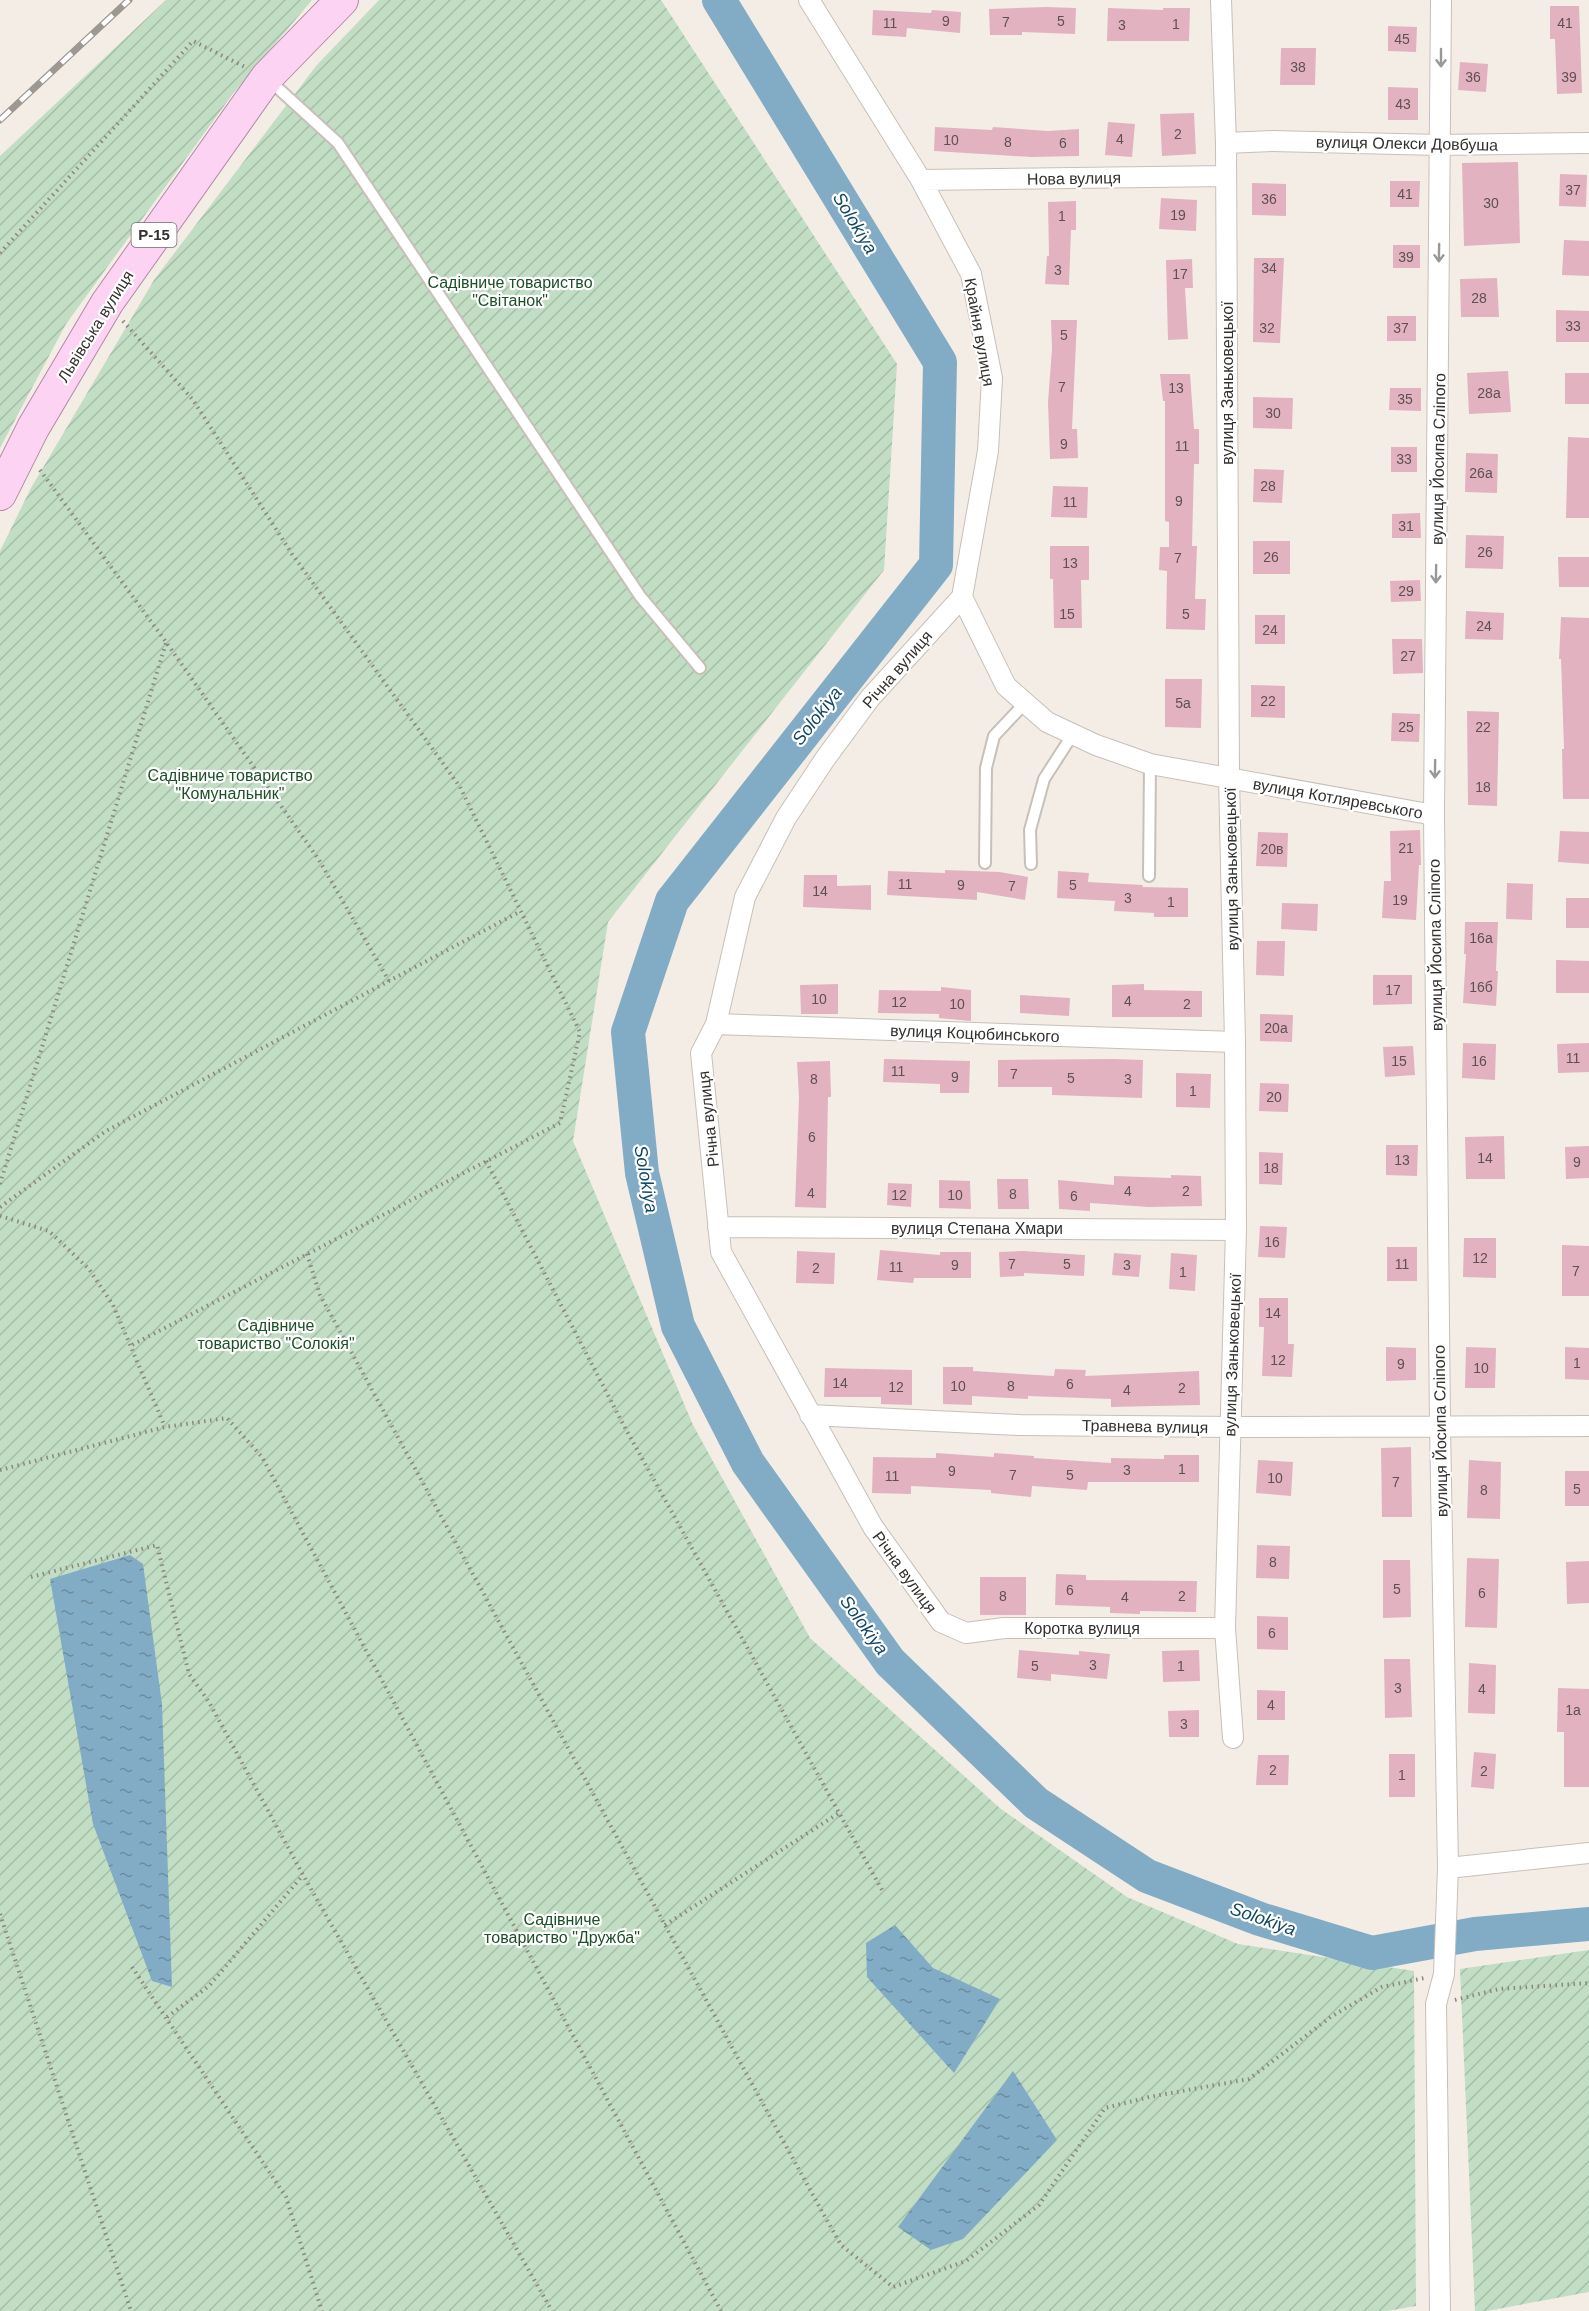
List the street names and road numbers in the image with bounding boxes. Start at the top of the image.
street label: вулиця Олекси Довбуша [1316,133,1498,154]
street label: Нова вулиця [1027,169,1121,188]
road number: Р-15 [132,223,176,247]
street label: Львівська вулиця [54,267,137,385]
street label: Крайня вулиця [962,276,997,388]
street label: вулиця Заньковецької [1219,301,1236,465]
street label: вулиця Йосипа Сліпого [1427,373,1449,545]
street label: Річна вулиця [859,627,935,711]
street label: вулиця Котляревського [1252,775,1424,822]
street label: вулиця Заньковецької [1222,787,1241,951]
street label: вулиця Йосипа Сліпого [1424,859,1446,1031]
street label: вулиця Коцюбинського [890,1022,1060,1045]
street label: Річна вулиця [695,1070,722,1168]
street label: вулиця Степана Хмари [891,1220,1063,1237]
street label: вулиця Заньковецької [1221,1273,1244,1437]
street label: вулиця Йосипа Сліпого [1429,1345,1451,1517]
street label: Травнева вулиця [1082,1417,1208,1436]
street label: Річна вулиця [869,1528,940,1616]
street label: Коротка вулиця [1024,1620,1140,1637]

